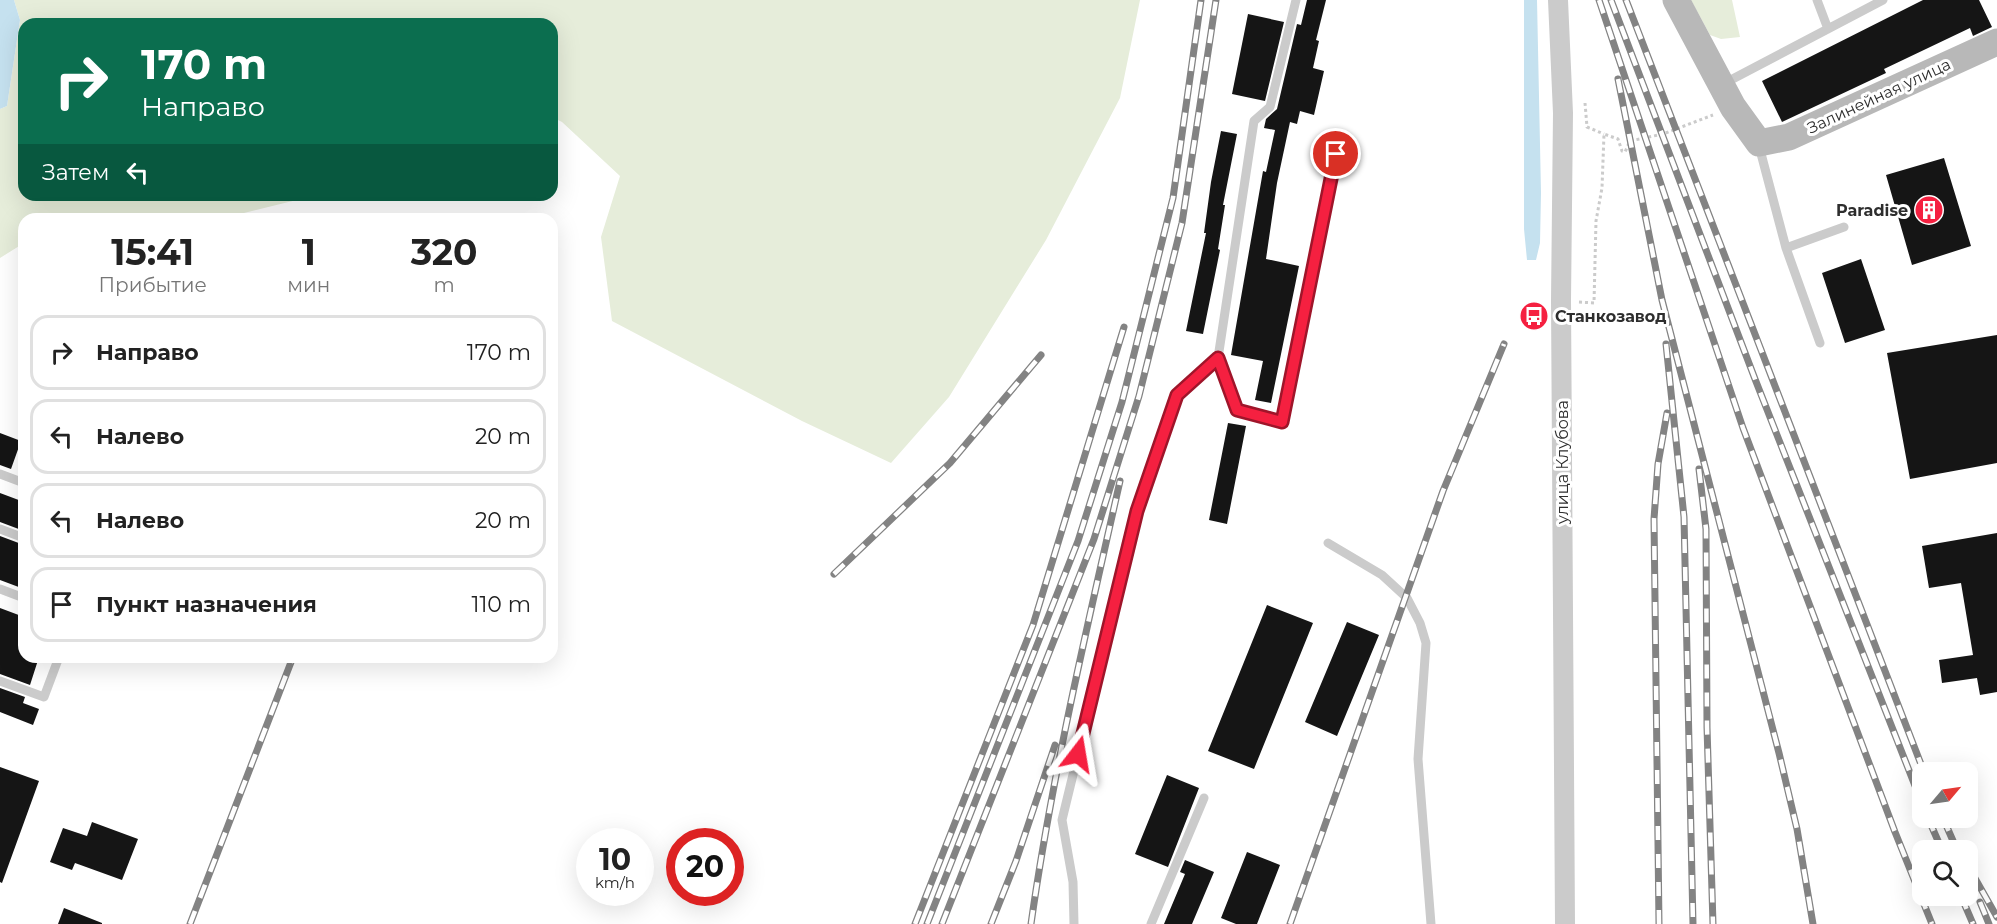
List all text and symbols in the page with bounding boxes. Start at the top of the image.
text: 170 m [141,38,267,90]
icon: right [42,42,120,120]
street label: Залинейная улица [1804,54,1954,138]
text: Направо [141,90,265,123]
pin [1310,128,1361,179]
icon: arrive [1319,137,1352,170]
icon: left [121,156,154,189]
text: Затем [42,159,109,186]
building icon: Paradise [1913,194,1945,226]
place label: Paradise [1836,201,1908,220]
text: 15:41 [111,230,194,274]
text: 1 [302,230,316,274]
text: 320 [411,230,478,274]
text: Прибытие [98,273,207,297]
text: мин [287,273,330,297]
text: m [434,273,455,297]
bus stop icon: Станкозавод [1518,300,1550,332]
place label: Станкозавод [1555,307,1666,326]
icon: right [45,336,78,369]
text: Направо [96,339,199,366]
text: 170 m [467,339,531,366]
street label: улица Клубова [1553,400,1572,525]
icon: left [45,420,78,453]
text: Налево [96,423,184,450]
text: 20 m [475,423,531,450]
icon: left [45,504,78,537]
text: Налево [96,507,184,534]
text: 20 m [475,507,531,534]
icon: arrive [45,588,78,621]
text: Пункт назначения [96,591,317,618]
text: 110 m [471,591,531,618]
position arrow [1046,722,1110,786]
north arrow [1912,762,1978,828]
map controls [1912,762,1978,906]
speed limit sign: 20 [666,828,744,906]
button: search [1912,840,1978,906]
text: 10 [599,841,631,878]
text: km/h [595,873,635,892]

